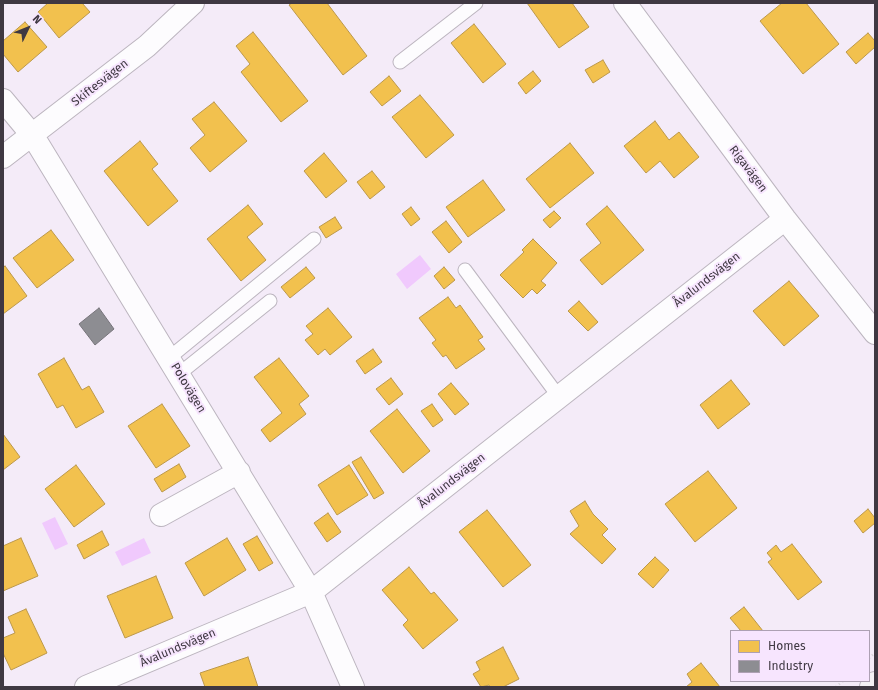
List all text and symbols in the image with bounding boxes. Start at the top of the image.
north arrow [8,8,48,48]
text: N [30,12,44,27]
street label: Skiftesvägen [69,56,131,110]
street label: Rigavägen [726,143,770,195]
street label: Åvalundsvägen [671,249,743,311]
street label: Polovägen [167,360,209,416]
street label: Åvalundsvägen [416,450,488,512]
street label: Åvalundsvägen [138,626,218,670]
legend [730,630,870,682]
text: Homes [768,639,806,653]
text: Industry [768,659,813,673]

